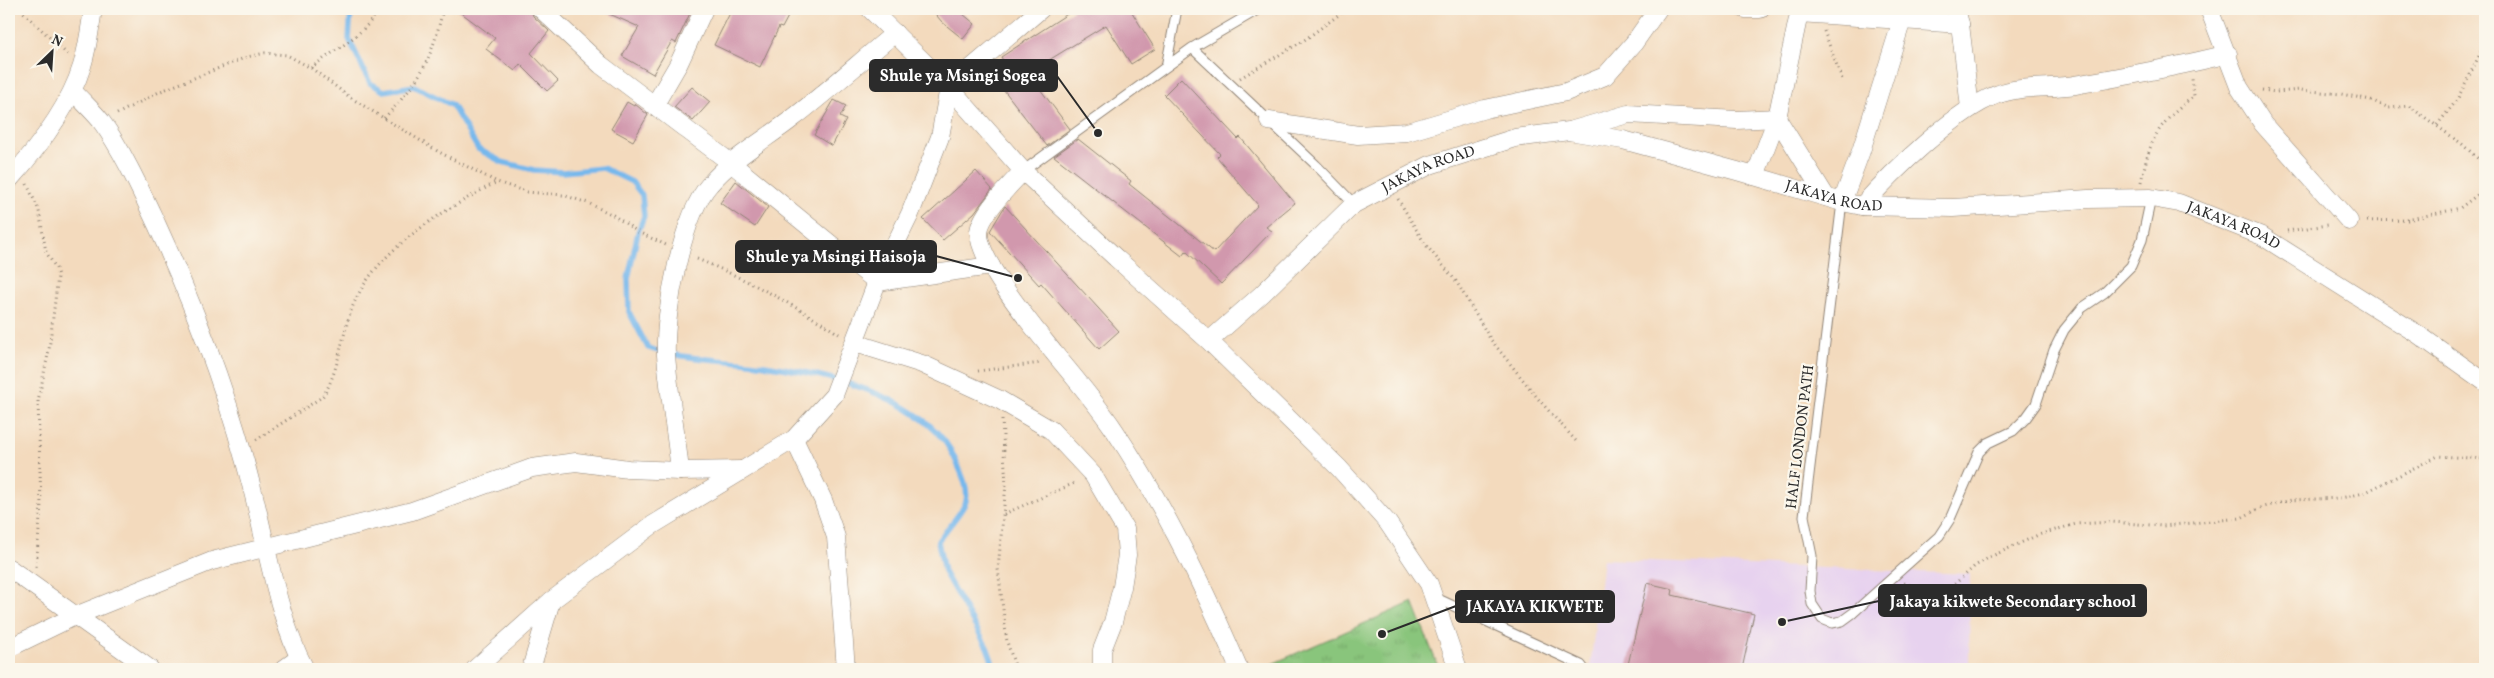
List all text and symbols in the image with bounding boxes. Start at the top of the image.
north arrow [28,28,78,78]
text: N [48,31,65,52]
callout: Shule ya Msingi Sogea [870,60,1057,91]
text: Shule ya Msingi Sogea [880,66,1047,88]
street label: JAKAYA ROAD [1378,141,1478,198]
street label: JAKAYA ROAD [1783,175,1883,217]
street label: JAKAYA ROAD [2184,197,2284,255]
callout: Shule ya Msingi Haisoja [736,241,936,272]
text: Shule ya Msingi Haisoja [746,247,926,269]
street label: HALF LONDON PATH [1782,364,1820,510]
callout: Jakaya kikwete Secondary school [1879,585,2146,616]
callout: JAKAYA KIKWETE [1456,591,1614,622]
text: Jakaya kikwete Secondary school [1889,592,2137,614]
text: JAKAYA KIKWETE [1465,597,1604,619]

